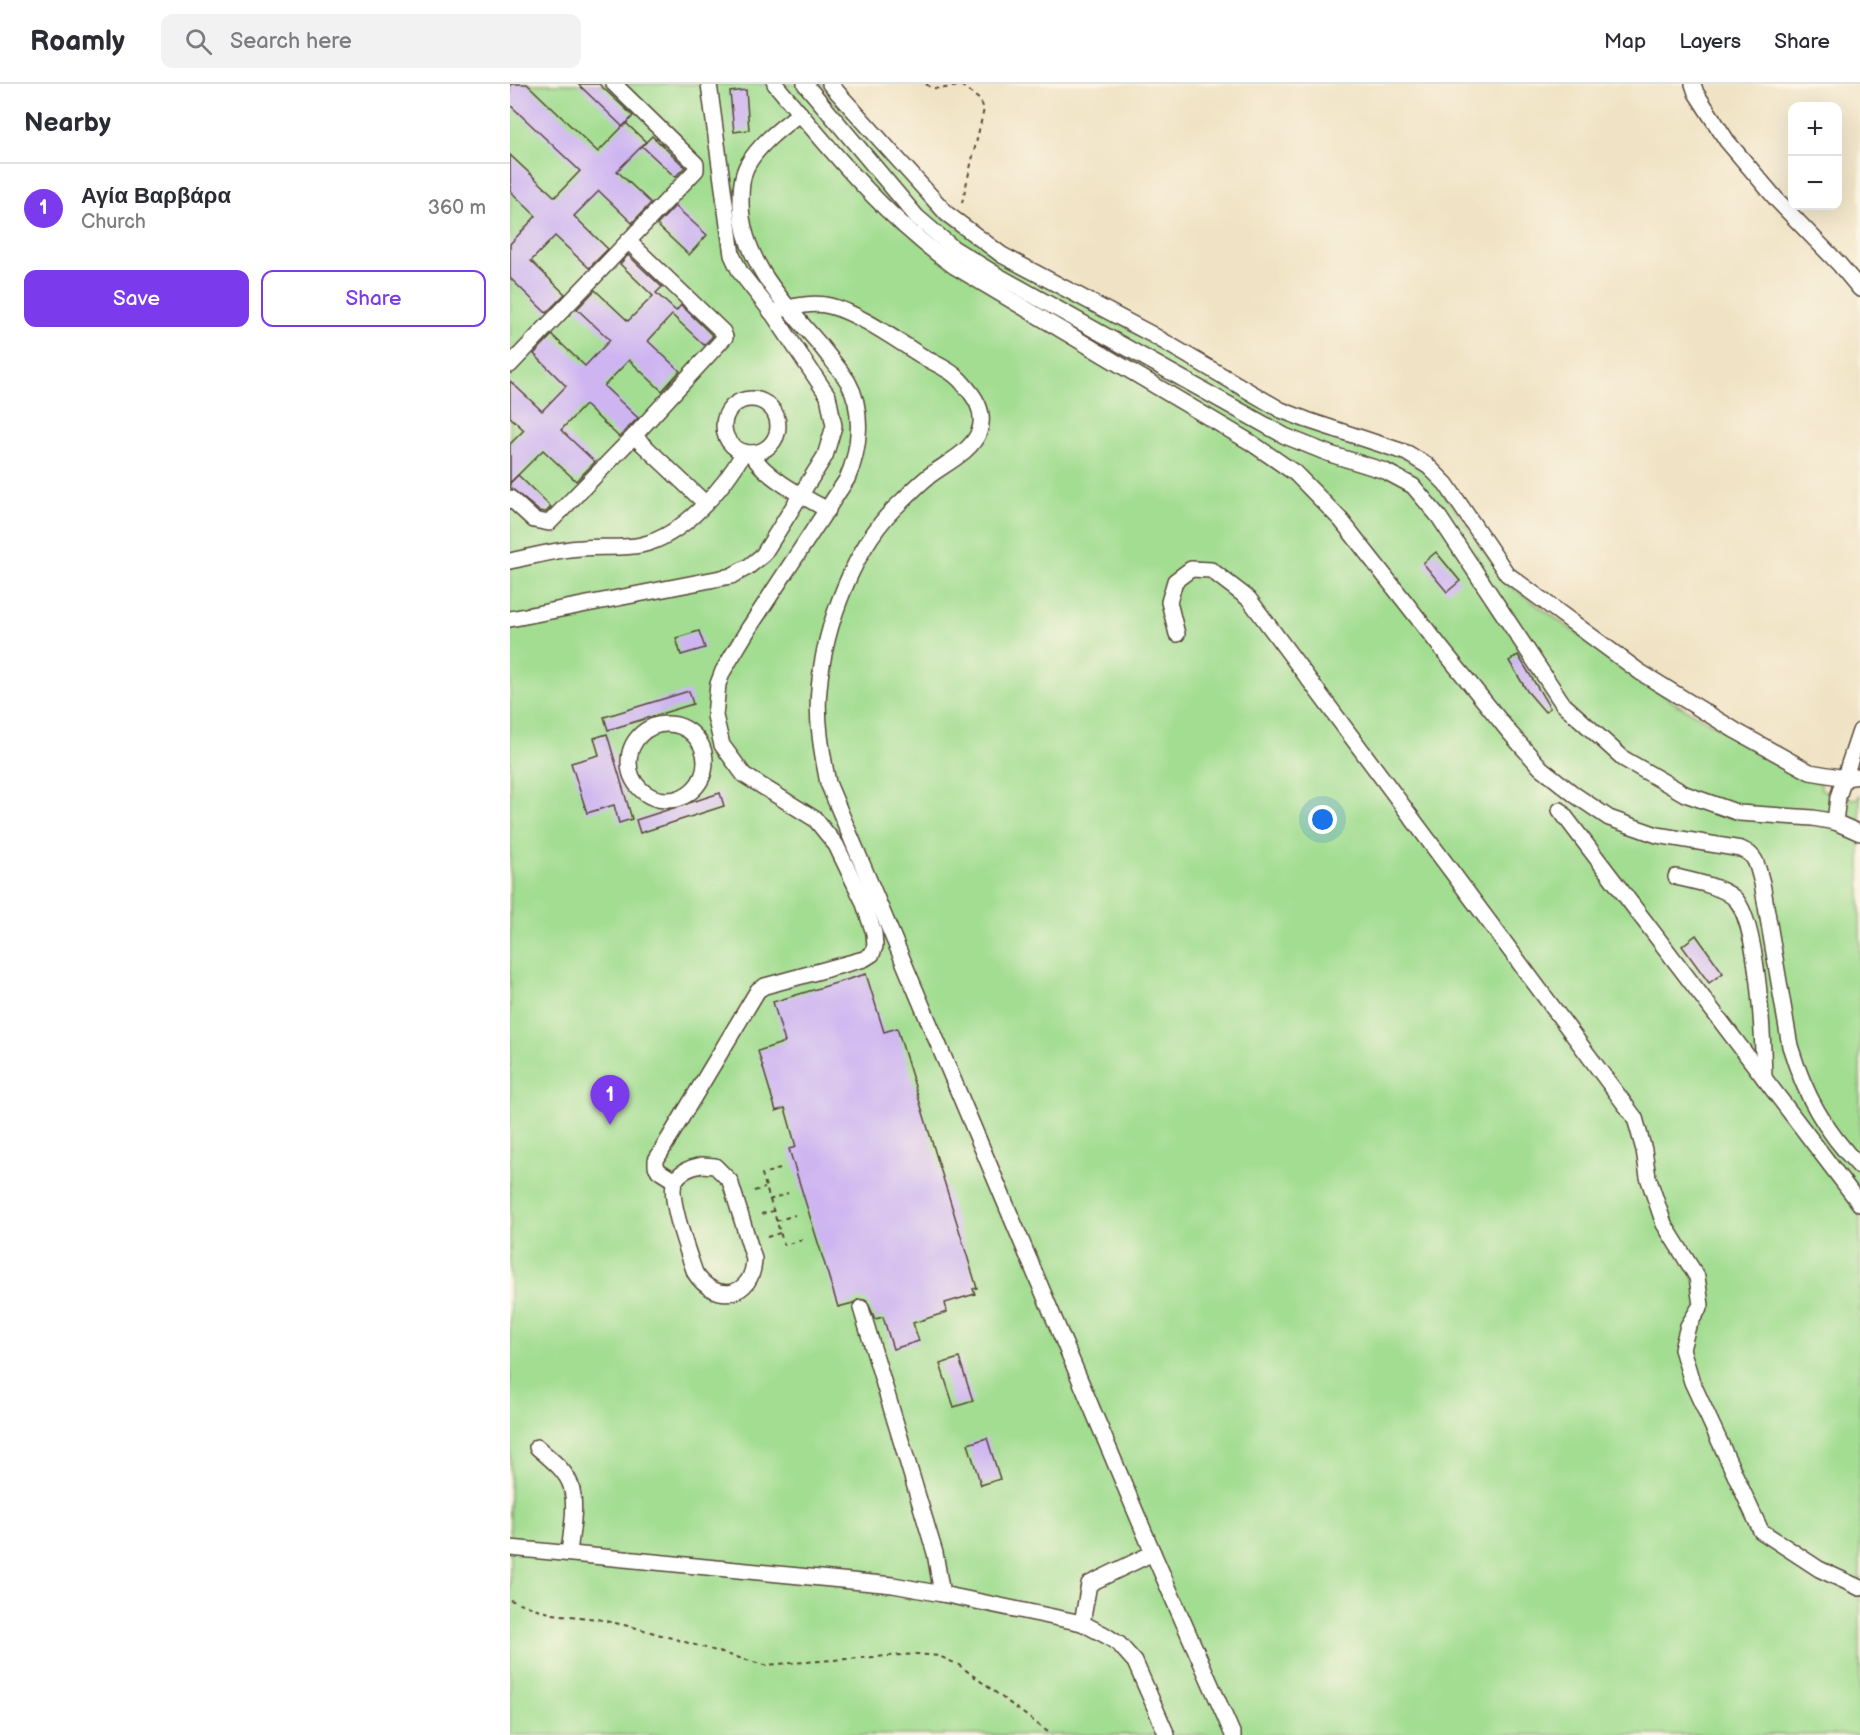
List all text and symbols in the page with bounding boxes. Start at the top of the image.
search box [161,14,581,68]
text: Roamly [30,25,125,58]
icon: search [182,25,215,58]
text: Search here [230,28,352,55]
text: Map [1604,29,1646,54]
text: Layers [1679,29,1741,54]
text: Share [1774,29,1830,54]
map controls [1788,102,1842,210]
button: + [1788,102,1842,156]
text: Nearby [24,108,111,139]
button: − [1788,156,1842,210]
text: Αγία Βαρβάρα [81,183,231,210]
text: 1 [39,196,48,220]
text: 360 m [428,196,486,220]
text: Church [81,210,146,234]
button: Save [24,270,249,327]
button: Share [261,270,486,327]
your location [1308,805,1337,834]
pin: 1 [590,1076,630,1125]

